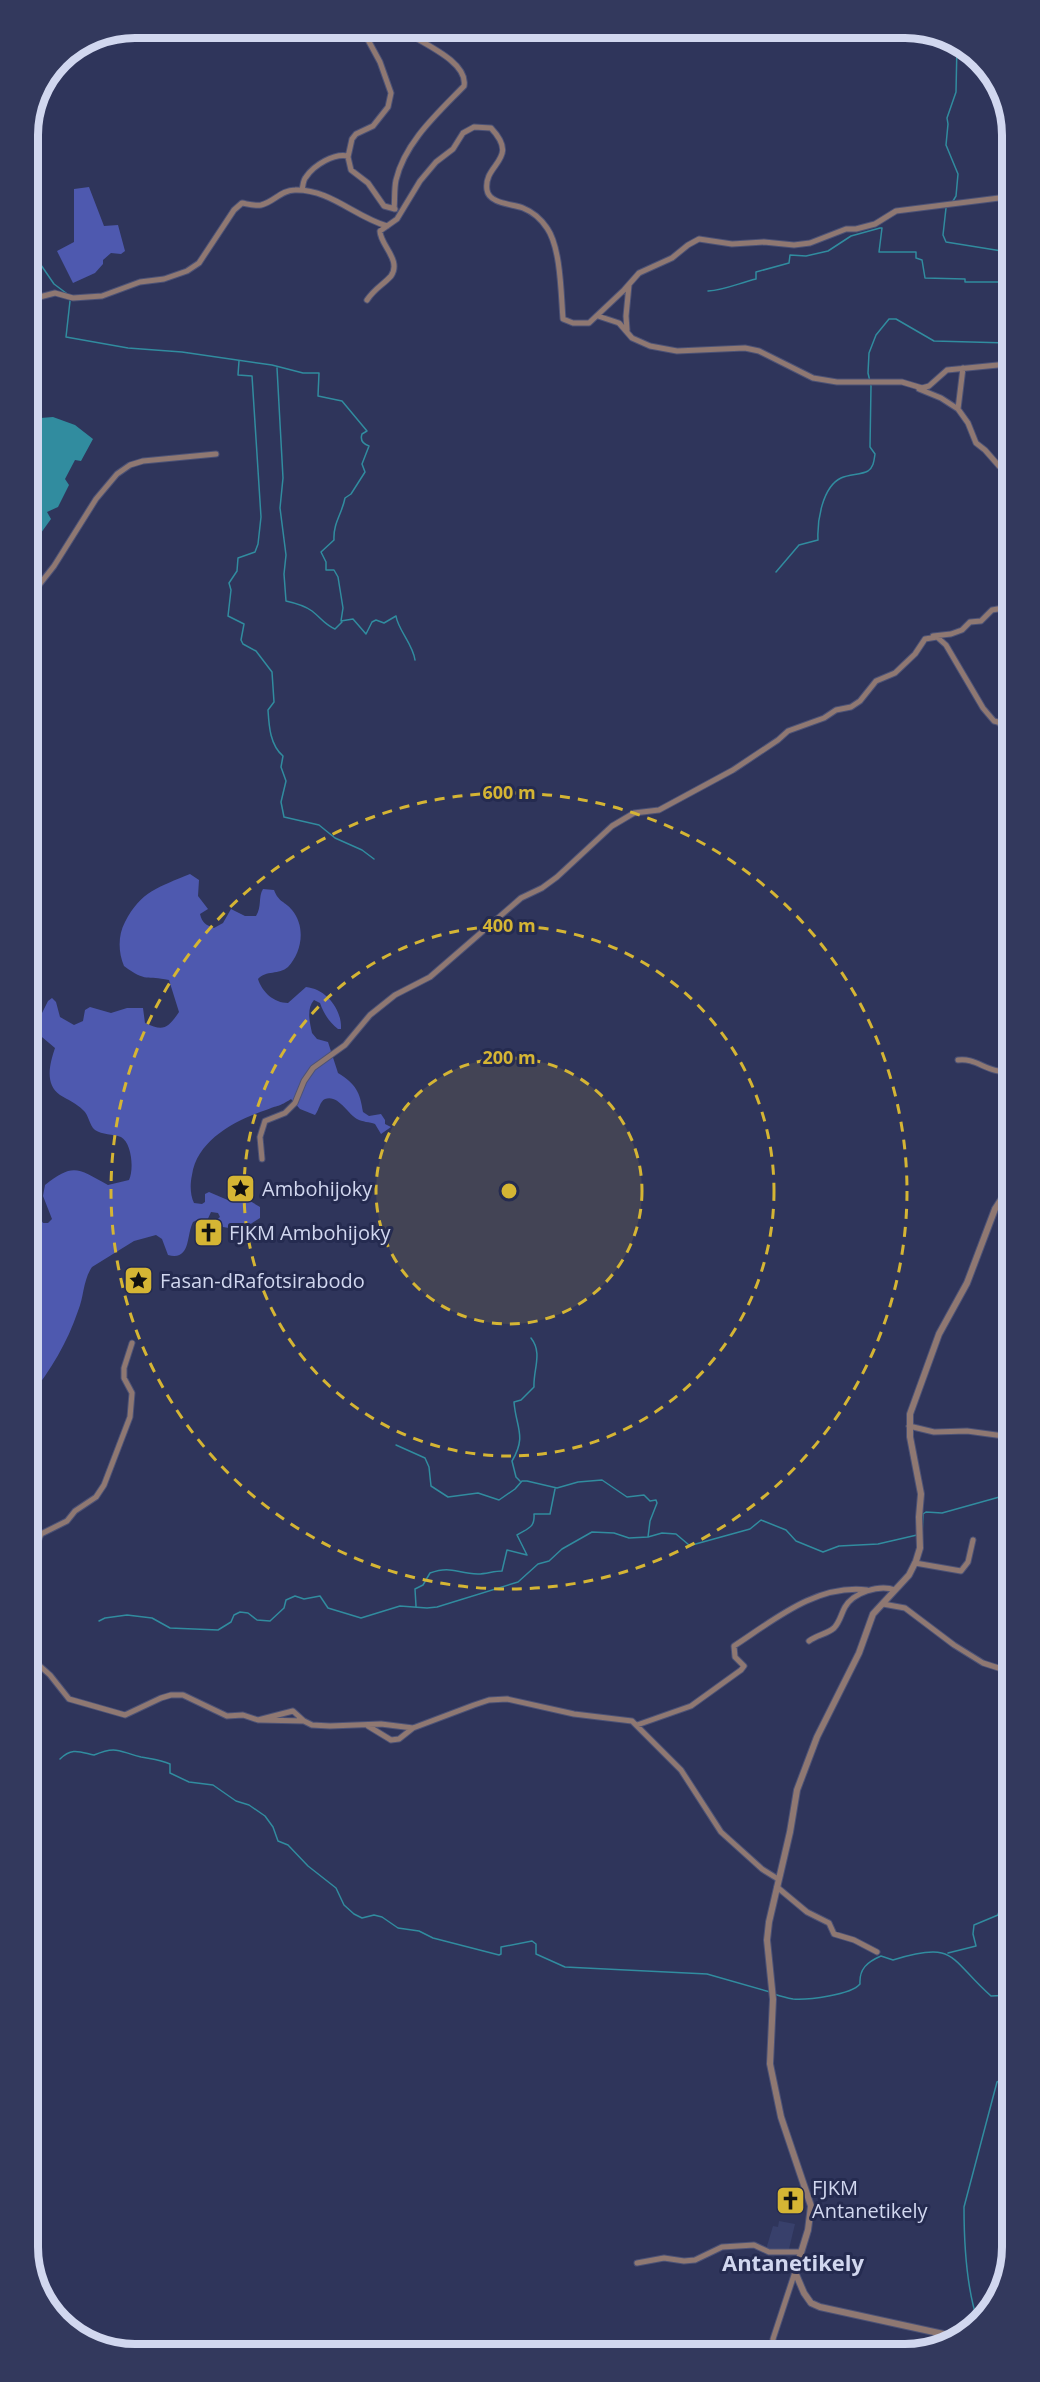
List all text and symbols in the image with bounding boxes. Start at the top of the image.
text: 600 m [482,780,536,804]
text: 400 m [482,913,536,937]
text: 200 m [482,1045,536,1069]
place icon: Ambohijoky [225,1173,257,1205]
place label: Ambohijoky [262,1175,373,1202]
centre of rings [499,1181,519,1201]
church icon: FJKM Ambohijoky [192,1217,224,1249]
place label: FJKM Ambohijoky [229,1219,391,1246]
place icon: Fasan-dRafotsirabodo [123,1265,155,1297]
place label: Fasan-dRafotsirabodo [160,1267,365,1294]
place label: FJKM Antanetikely [812,2174,929,2224]
church icon: FJKM Antanetikely [775,2184,807,2216]
district label: Antanetikely [722,2247,865,2277]

